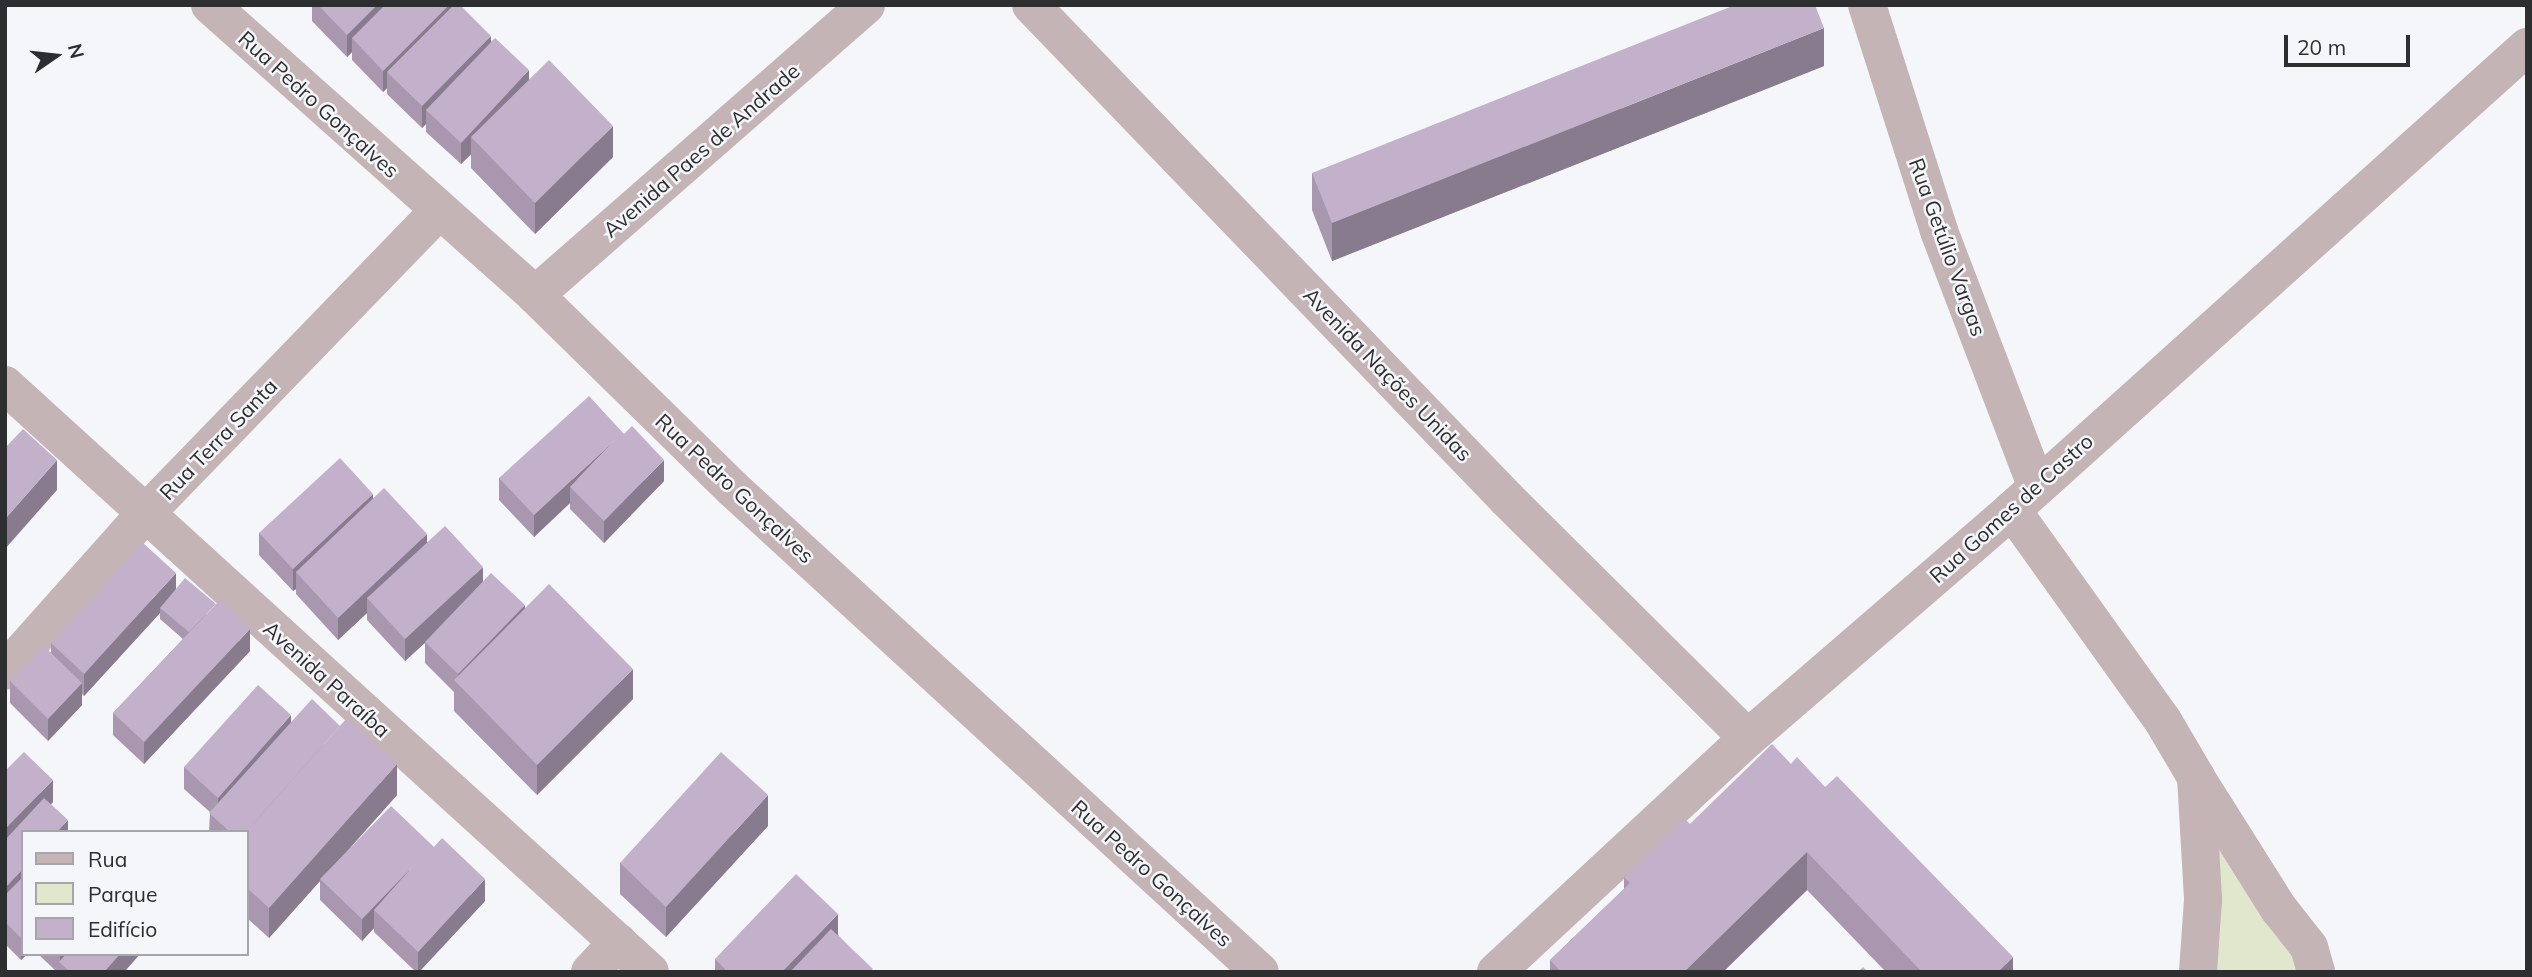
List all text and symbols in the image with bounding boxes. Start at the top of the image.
north arrow [21,21,91,91]
scale bar [2287,21,2413,65]
street label: Rua Pedro Gonçalves [234,25,404,183]
text: 20 m [2297,34,2346,60]
text: N [63,41,90,61]
street label: Avenida Paes de Andrade [598,58,804,242]
street label: Rua Getúlio Vargas [1904,155,1992,339]
street label: Avenida Nações Unidas [1299,282,1477,466]
street label: Rua Terra Santa [154,373,282,505]
street label: Rua Pedro Gonçalves [651,408,819,568]
street label: Rua Gomes de Castro [1924,428,2098,588]
street label: Avenida Paraíba [259,616,395,742]
street label: Rua Pedro Gonçalves [1067,794,1237,952]
legend [21,830,248,956]
text: Rua [88,846,127,872]
text: Parque [88,881,157,907]
text: Edifício [88,916,157,942]

